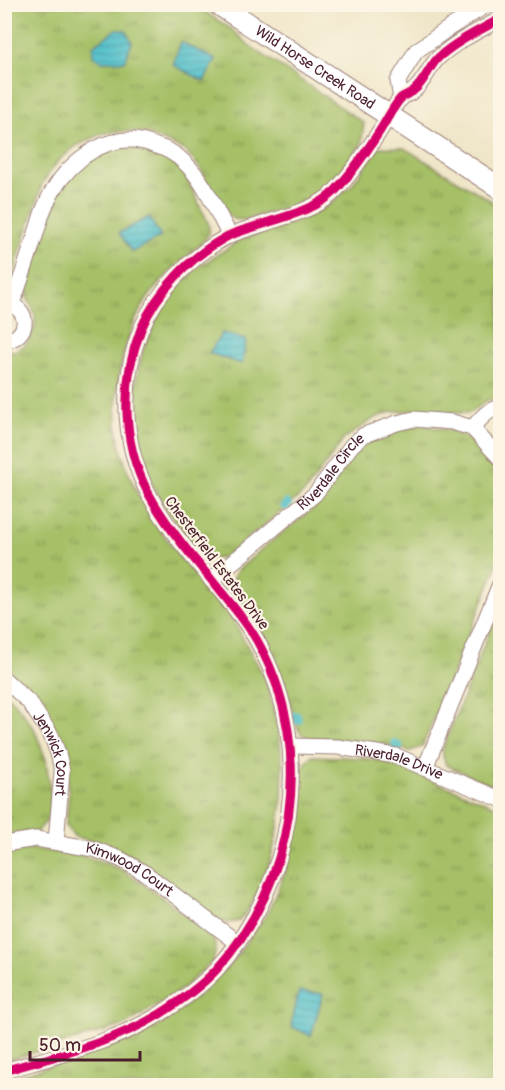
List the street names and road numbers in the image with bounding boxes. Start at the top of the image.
street label: Wild Horse Creek Road [251,22,379,114]
street label: Riverdale Circle [293,429,369,515]
street label: Chesterfield Estates Drive [160,493,273,634]
street label: Jenwick Court [28,708,71,798]
street label: Riverdale Drive [353,741,446,785]
street label: Kimwood Court [84,839,178,902]

